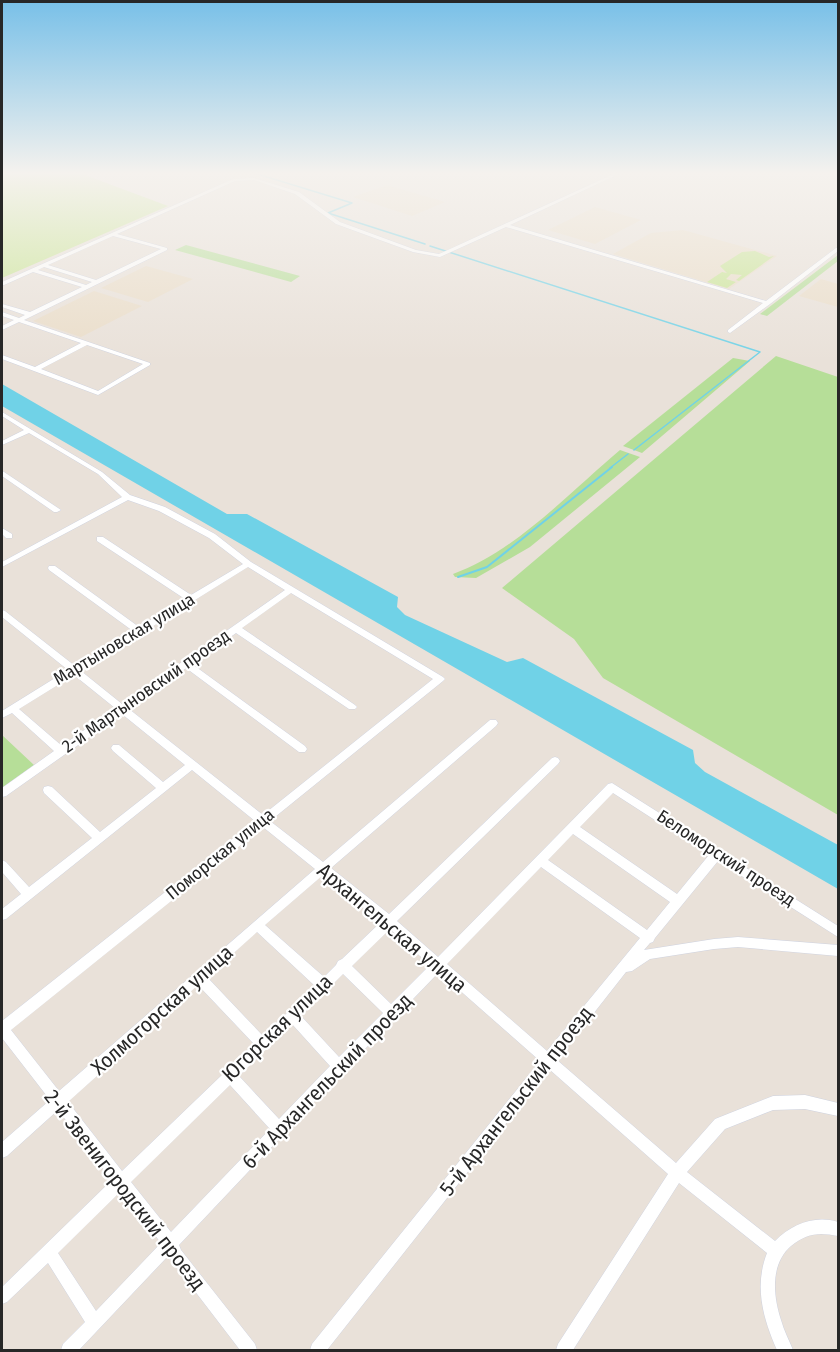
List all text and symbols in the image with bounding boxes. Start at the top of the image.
street label: Мартыновская улица [49,588,199,690]
street label: 2-й Мартыновский проезд [58,625,234,757]
street label: Поморская улица [161,803,279,904]
street label: Беломорский проезд [653,805,799,911]
street label: Архангельская улица [312,858,472,998]
street label: Холмогорская улица [86,939,238,1081]
street label: Югорская улица [216,969,338,1087]
street label: 6-й Архангельский проезд [236,988,418,1174]
street label: 5-й Архангельский проезд [434,1001,598,1201]
street label: 2-й Звенигородский проезд [39,1085,211,1295]

